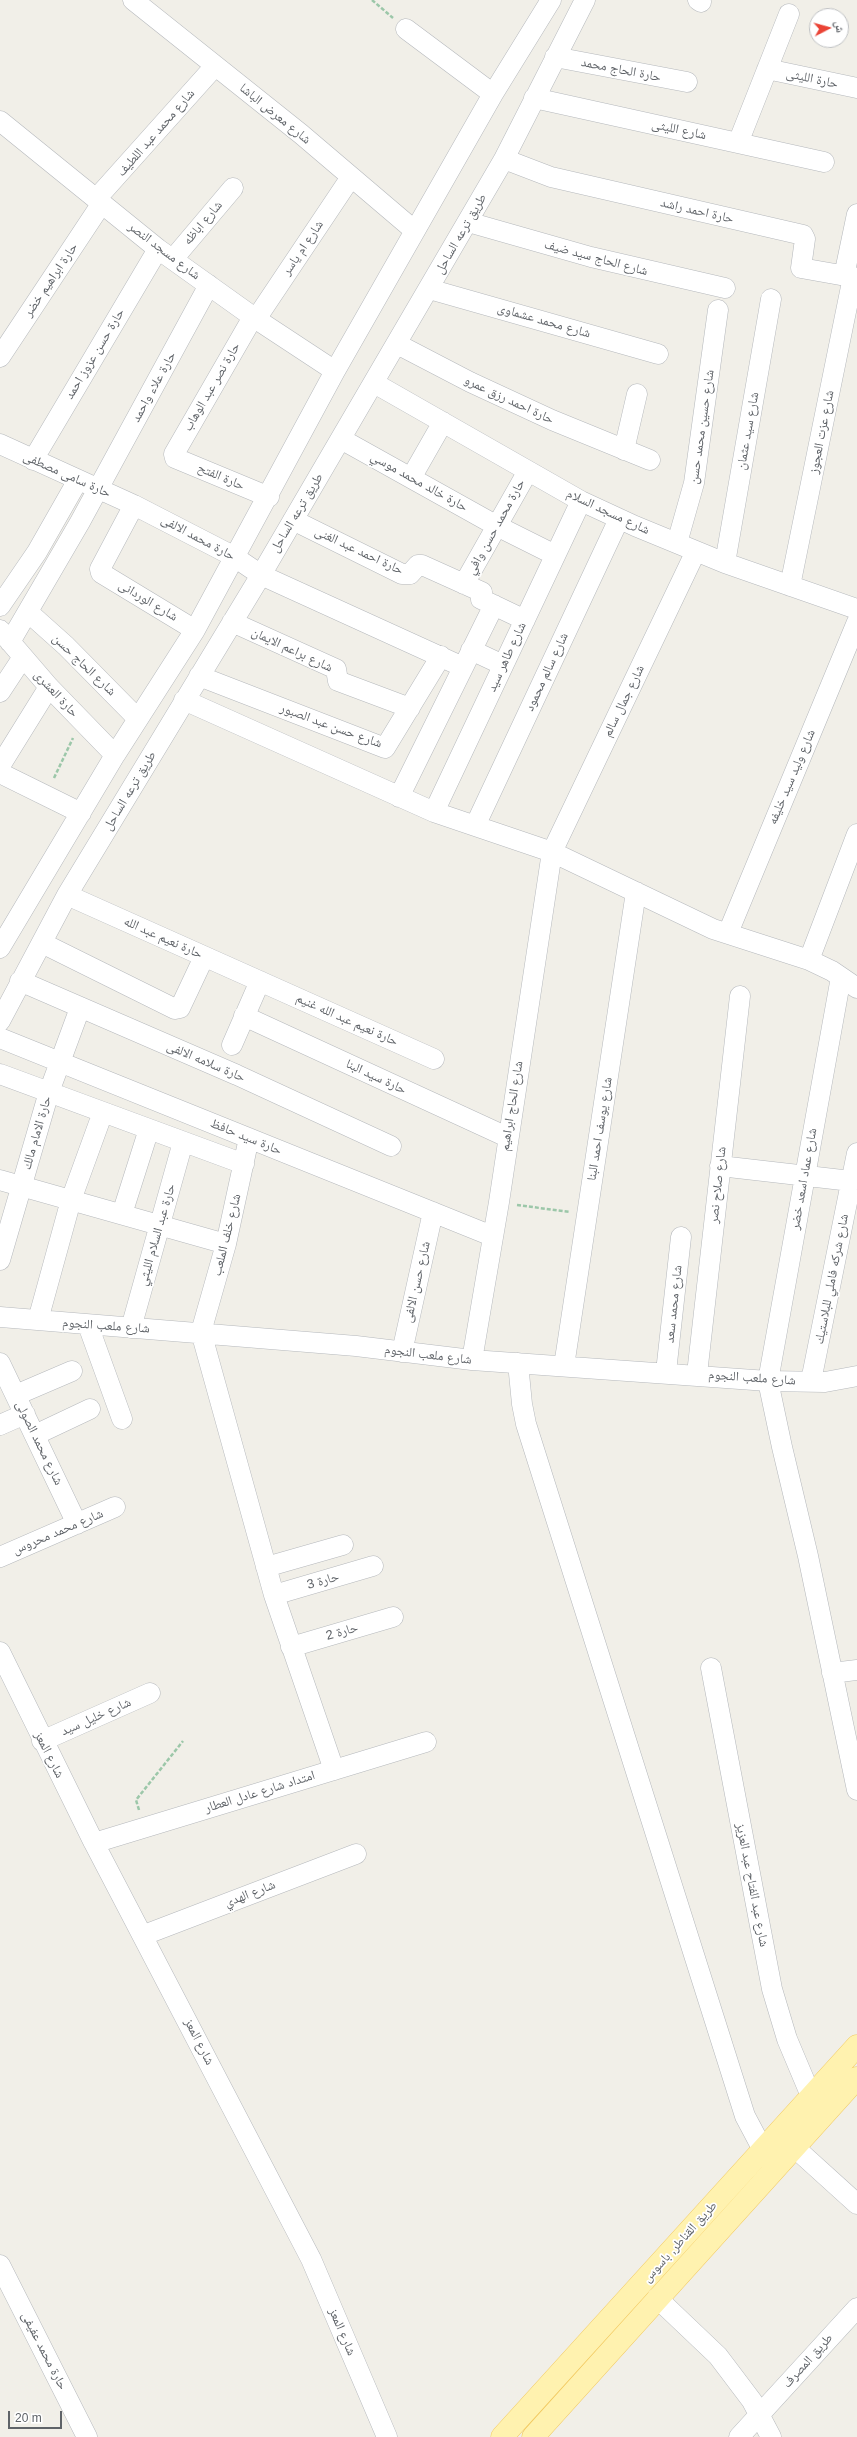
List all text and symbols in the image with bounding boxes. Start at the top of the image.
north arrow [809,8,849,48]
text: ش [833,20,847,33]
street label: حارة الحاج محمد [580,55,662,85]
street label: حارة الليثى [785,66,839,92]
street label: شارع معرض الباشا [236,80,314,148]
street label: شارع محمد عبد اللطيف [114,86,198,180]
street label: شارع الليثى [650,117,708,143]
street label: طريق ترعه الساحل [432,191,490,277]
street label: حارة احمد راشد [659,195,735,227]
street label: شارع اباظه [180,198,226,248]
street label: شارع ام ياسر [279,218,327,278]
street label: شارع مسجد النصر [125,219,203,283]
street label: شارع الحاج سيد ضيف [543,237,649,279]
street label: حارة ابراهيم خضر [21,240,81,320]
street label: شارع محمد عشماوى [496,300,592,342]
street label: حارة حسن عزوز احمد [62,306,128,402]
street label: حارة نصر عبد الوهاب [180,340,244,434]
street label: حارة علاء واحمد [128,349,180,425]
street label: شارع حسين محمد حسن [686,369,718,485]
street label: حارة احمد رزق عمرو [462,372,556,428]
street label: شارع عزت العجوز [806,389,838,475]
street label: شارع سيد عثمان [733,391,763,471]
street label: حارة سامى مصطفى [21,449,113,501]
street label: حارة خالد محمد موسي [368,449,470,515]
street label: حارة الفتح [195,460,247,494]
street label: طريق ترعه الساحل [267,471,327,555]
street label: حارة محمد حسن وافي [463,476,529,578]
street label: شارع مسجد السلام [564,486,652,538]
street label: حارة محمد الالفى [158,512,238,564]
street label: حارة احمد عبد الغنى [312,524,406,578]
street label: شارع الوردانى [116,577,180,625]
street label: شارع طاهر سيد [484,620,530,694]
street label: شارع براعم الايمان [249,624,335,676]
street label: شارع سالم محمود [522,630,572,714]
street label: شارع الحاج حسن [49,631,119,699]
street label: شارع جمال سالم [600,663,648,739]
street label: حارة العشرى [30,667,82,721]
street label: شارع حسن عبد الصبور [278,700,384,752]
street label: شارع وليد سيد خليفه [765,727,819,827]
street label: طريق ترعه الساحل [100,749,160,833]
street label: حارة نعيم عبد الله [121,914,205,962]
street label: حارة نعيم عبد الله غنيم [294,990,400,1050]
street label: حارة سلامه الالفى [164,1038,248,1086]
street label: حارة سيد البنا [343,1056,409,1098]
street label: شارع الحاج ابراهيم [497,1060,527,1152]
street label: شارع يوسف احمد البنا [584,1076,616,1182]
street label: حارة الامام مالك [19,1094,55,1172]
street label: حارة سيد حافظ [208,1116,284,1158]
street label: شارع عماد اسعد خضر [787,1127,821,1231]
street label: شارع صلاح نصر [706,1146,730,1224]
street label: حارة عبد السلام الليثي [135,1182,179,1288]
street label: شارع خلف الملعب [209,1192,245,1278]
street label: شارع شركه فاملي للبلاستيك [812,1212,852,1346]
street label: شارع حسن الالفى [400,1240,434,1324]
street label: شارع محمد سعد [662,1264,686,1344]
street label: شارع ملعب النجوم [62,1315,150,1337]
street label: شارع ملعب النجوم [383,1342,473,1368]
street label: شارع ملعب النجوم [708,1367,796,1389]
street label: شارع محمد الصولى [12,1398,66,1488]
street label: شارع محمد محروس [10,1506,106,1558]
street label: حارة 3 [305,1569,341,1593]
street label: حارة 2 [324,1620,360,1644]
street label: شارع خليل سيد [59,1695,133,1739]
street label: شارع المعز [31,1729,67,1781]
street label: امتداد شارع عادل العطار [203,1768,317,1816]
street label: شارع عبد الفتاح عبد العزيز [732,1822,772,1948]
street label: شارع الهدي [222,1877,278,1911]
street label: شارع المعز [181,2016,217,2068]
street label: طريق القناطر, باسوس [639,2198,721,2286]
street label: شارع المعز [325,2306,359,2358]
street label: حارة محمد عفيفى [18,2309,70,2393]
street label: طريق المصرف [780,2331,836,2391]
scale bar [10,2403,64,2429]
text: 20 m [15,2411,42,2425]

